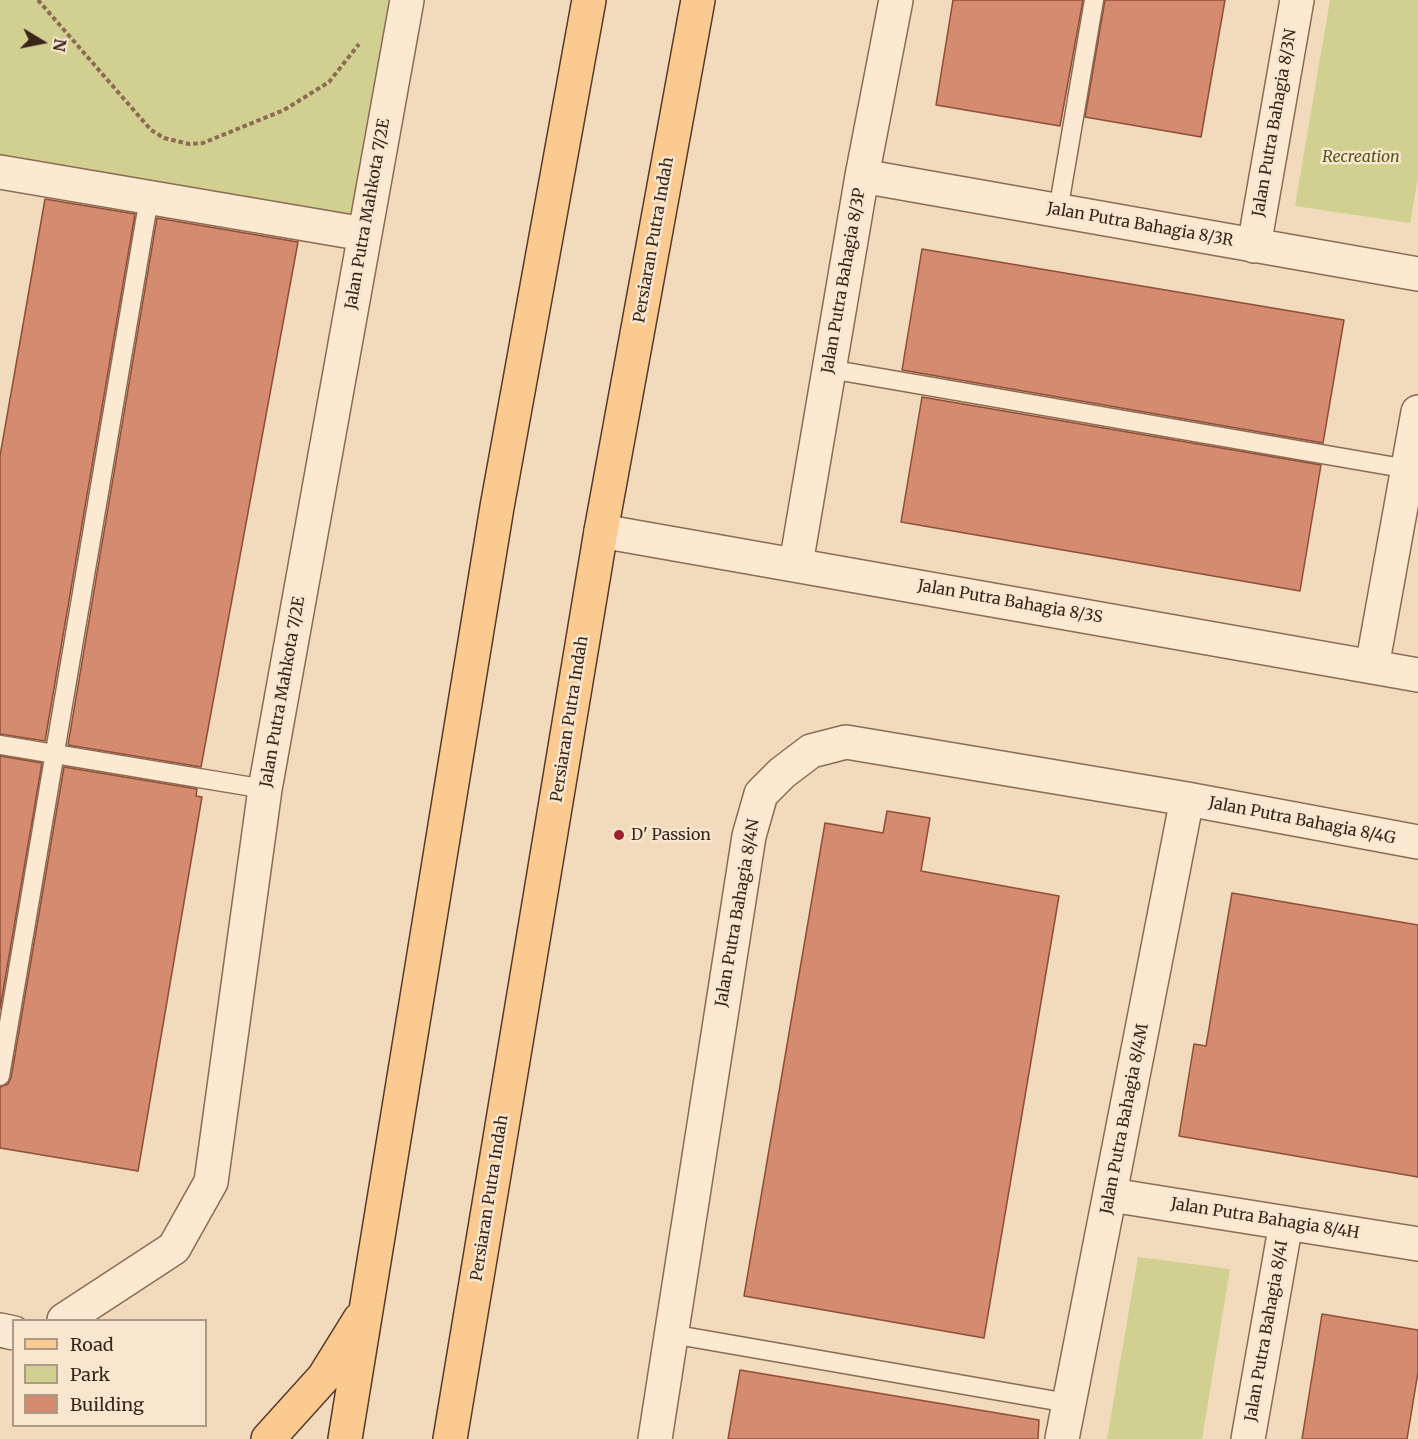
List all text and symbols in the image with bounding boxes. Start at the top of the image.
north arrow [12,12,72,72]
street label: Jalan Putra Bahagia 8/3N [1249,28,1301,218]
text: N [49,37,71,53]
street label: Jalan Putra Mahkota 7/2E [342,117,394,311]
park label: Recreation [1322,147,1400,167]
street label: Persiaran Putra Indah [630,156,678,324]
street label: Jalan Putra Bahagia 8/3P [818,187,870,375]
street label: Jalan Putra Bahagia 8/3R [1045,199,1235,251]
street label: Jalan Putra Bahagia 8/3S [916,576,1104,628]
street label: Jalan Putra Mahkota 7/2E [257,595,309,789]
street label: Persiaran Putra Indah [547,635,593,803]
street label: Jalan Putra Bahagia 8/4G [1207,793,1397,849]
street label: Jalan Putra Bahagia 8/4N [712,818,764,1008]
place label: D' Passion [631,825,711,845]
marker: D' Passion [612,828,626,842]
street label: Jalan Putra Bahagia 8/4M [1097,1022,1153,1216]
street label: Persiaran Putra Indah [467,1114,513,1282]
street label: Jalan Putra Bahagia 8/4H [1169,1195,1361,1243]
street label: Jalan Putra Bahagia 8/4I [1242,1239,1292,1423]
legend [12,1319,207,1427]
text: Road [70,1333,114,1356]
text: Park [70,1363,110,1386]
text: Building [70,1393,144,1416]

